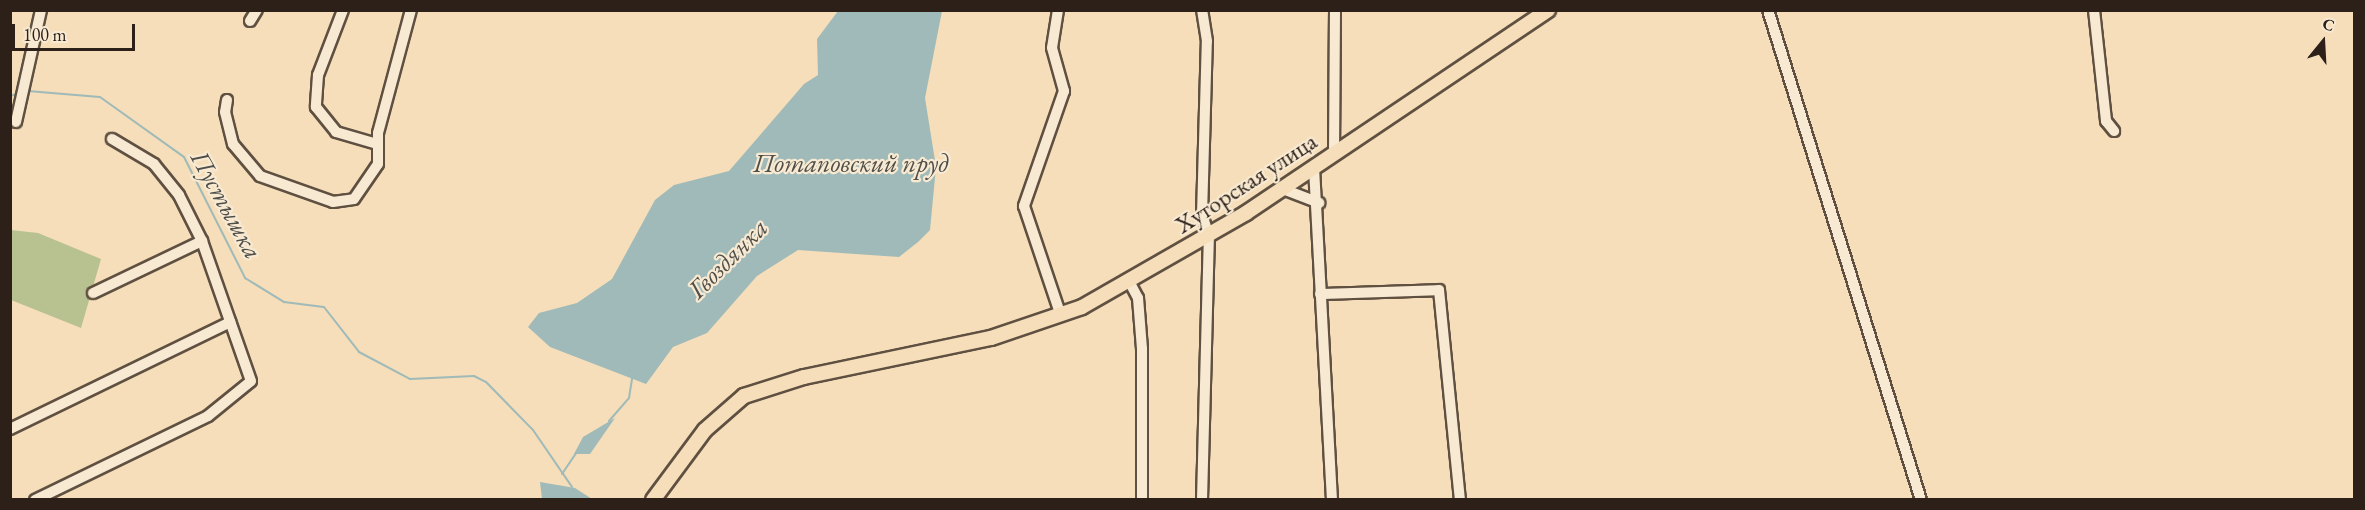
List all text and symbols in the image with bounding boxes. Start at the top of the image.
scale bar [15,12,138,50]
north arrow [2293,12,2353,72]
text: С [2320,13,2337,36]
text: 100 m [23,23,67,46]
street label: Хуторская улица [1170,127,1322,239]
water label: Пустышка [184,145,268,265]
water label: Потаповский пруд [753,148,949,180]
water label: Гвоздянка [681,212,775,306]

